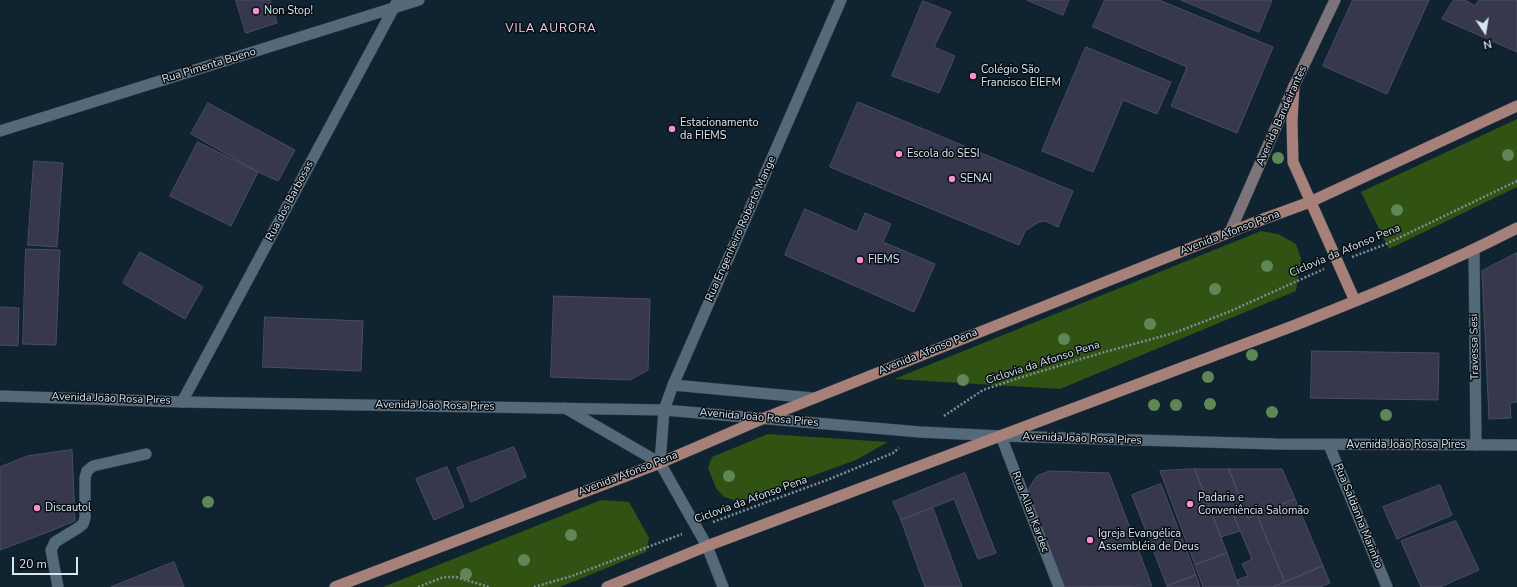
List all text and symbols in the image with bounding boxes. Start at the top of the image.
place label: Non Stop! [264,4,313,18]
marker: Non Stop! [251,6,261,16]
north arrow [1465,12,1505,52]
district label: VILA AURORA [505,22,597,36]
text: N [1482,36,1493,52]
street label: Rua Pimenta Bueno [160,45,258,87]
place label: Colégio São Francisco EIEFM [981,63,1061,89]
street label: Avenida Bandeirantes [1254,64,1310,168]
marker: Colégio São Francisco EIEFM [968,71,978,81]
place label: Estacionamento da FIEMS [680,116,759,142]
marker: Estacionamento da FIEMS [667,124,677,134]
place label: Escola do SESI [907,147,980,161]
marker: Escola do SESI [894,149,904,159]
street label: Rua Engenheiro Roberto Mange [703,155,779,303]
street label: Rua dos Barbosas [263,159,317,243]
place label: SENAI [960,172,992,186]
marker: SENAI [947,174,957,184]
street label: Avenida Afonso Pena [1178,208,1282,258]
street label: Ciclovia da Afonso Pena [1288,222,1402,280]
place label: FIEMS [868,253,899,267]
marker: FIEMS [855,255,865,265]
street label: Travessa Sesi [1468,314,1482,380]
street label: Avenida Afonso Pena [877,326,979,378]
street label: Ciclovia da Afonso Pena [984,338,1102,388]
street label: Avenida João Rosa Pires [51,390,171,408]
street label: Avenida João Rosa Pires [375,398,495,414]
street label: Avenida João Rosa Pires [699,406,819,430]
street label: Avenida João Rosa Pires [1022,430,1142,448]
street label: Avenida João Rosa Pires [1346,438,1466,452]
street label: Avenida Afonso Pena [576,449,680,499]
street label: Rua Saldanha Marinho [1331,462,1385,570]
street label: Rua Allan Kardec [1009,470,1051,554]
street label: Ciclovia da Afonso Pena [693,473,809,527]
place label: Padaria e Conveniência Salomão [1198,491,1309,517]
marker: Padaria e Conveniência Salomão [1185,499,1195,509]
place label: Discautol [45,501,91,515]
marker: Discautol [32,503,42,513]
place label: Igreja Evangélica Assembléia de Deus [1098,527,1199,553]
marker: Igreja Evangélica Assembléia de Deus [1085,535,1095,545]
scale bar [14,549,80,575]
text: 20 m [19,556,47,572]

